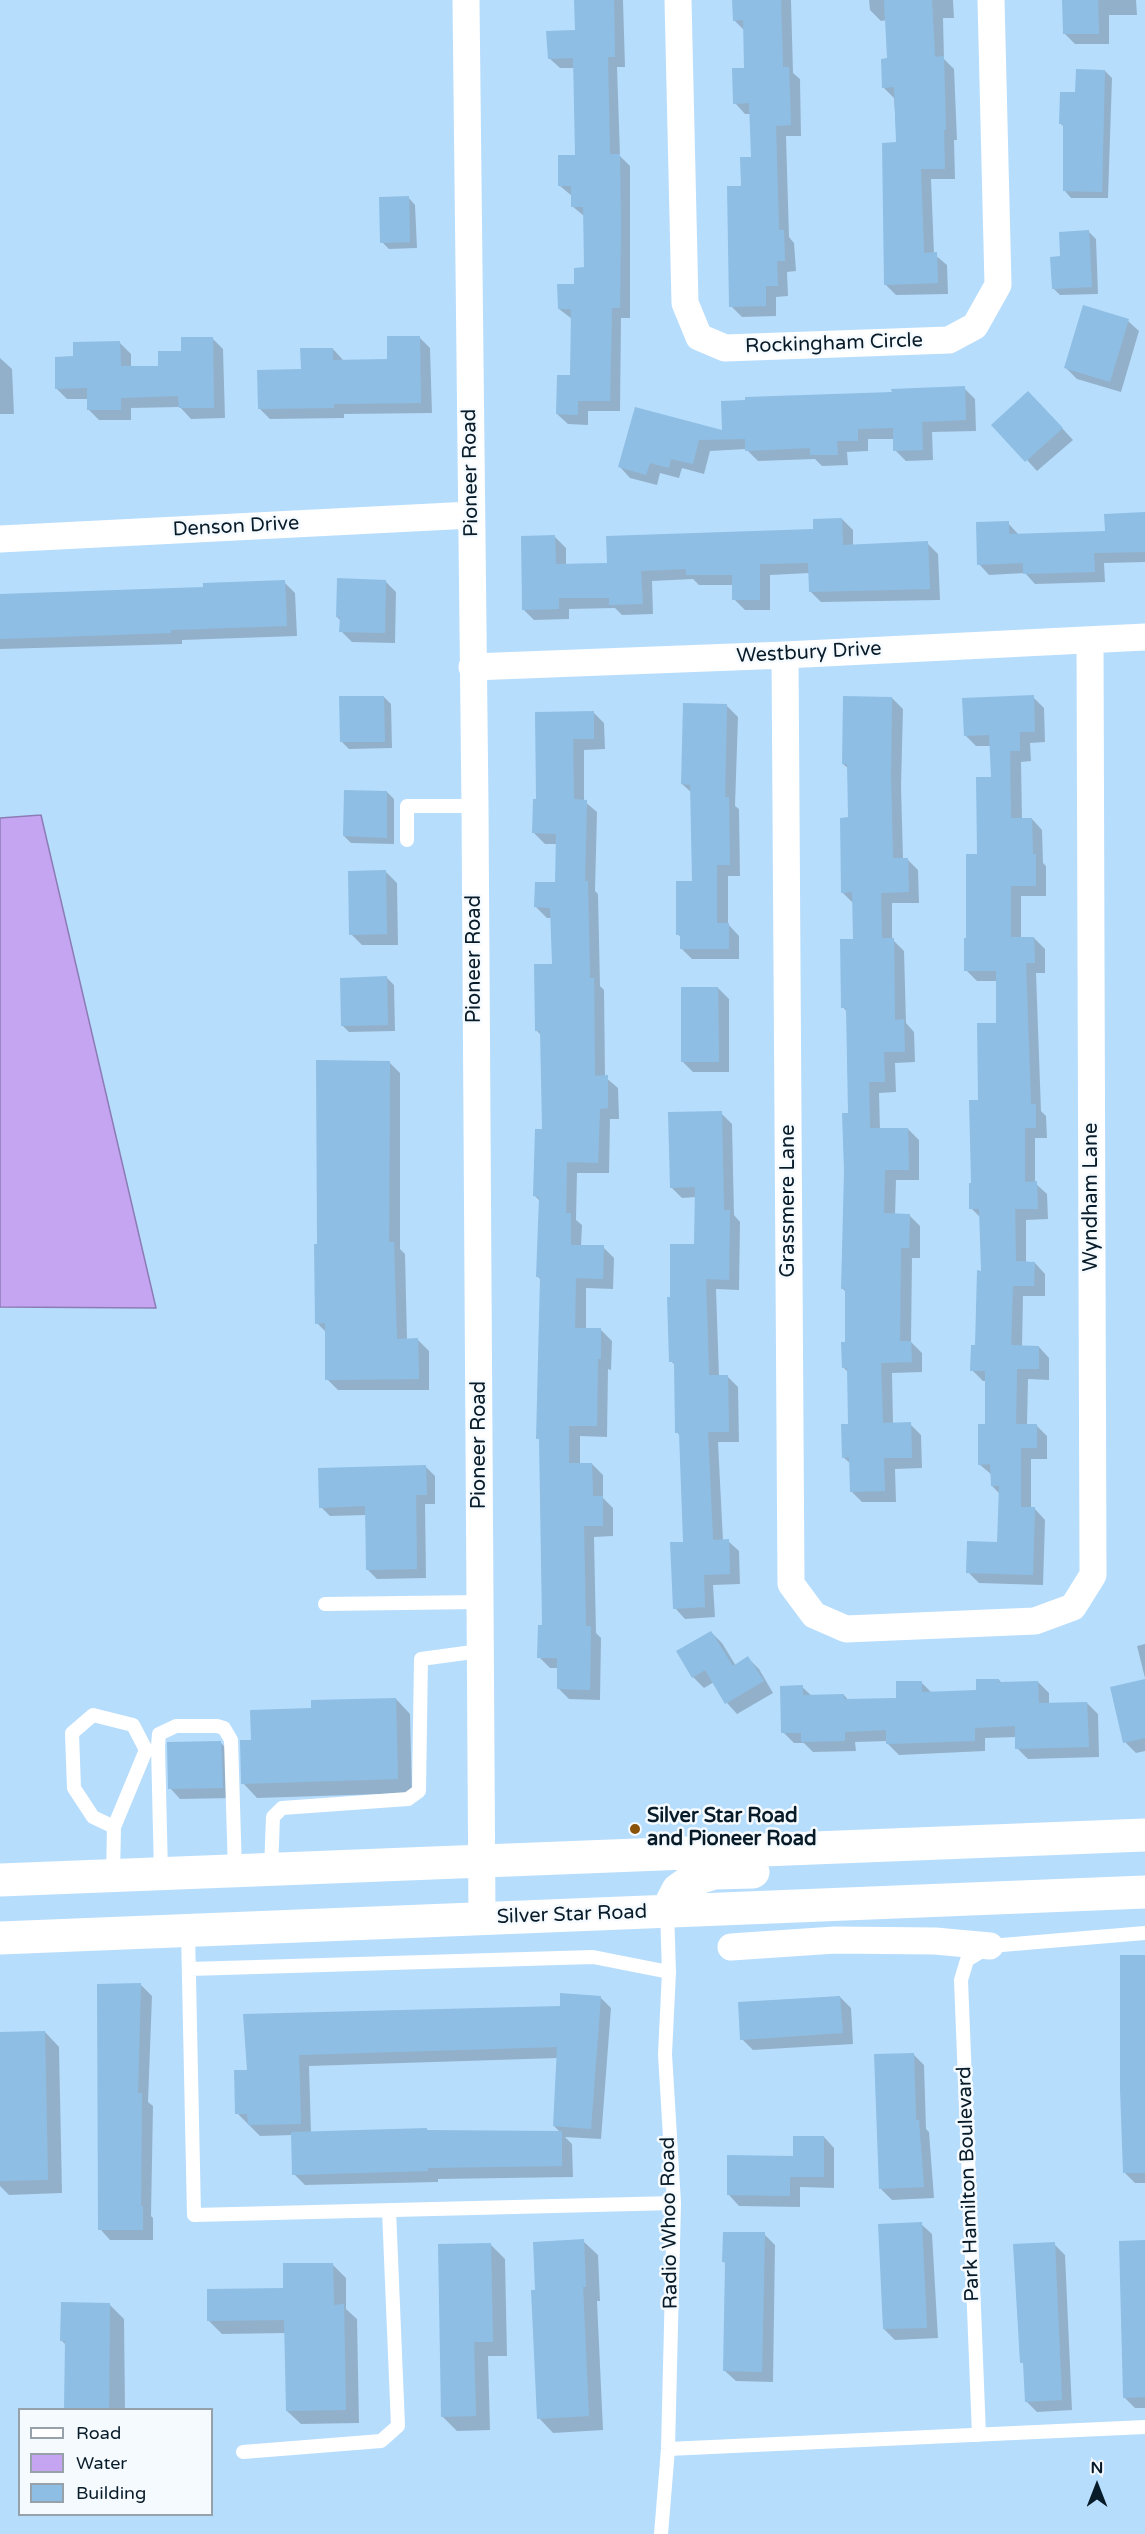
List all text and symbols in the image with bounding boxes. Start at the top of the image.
street label: Rockingham Circle [745,329,923,359]
street label: Pioneer Road [458,409,484,537]
street label: Denson Drive [172,512,300,542]
street label: Westbury Drive [736,637,882,669]
street label: Pioneer Road [463,895,487,1023]
street label: Wyndham Lane [1080,1123,1104,1271]
street label: Grassmere Lane [777,1124,801,1278]
street label: Pioneer Road [468,1381,492,1509]
place label: Silver Star Road and Pioneer Road [647,1805,817,1852]
marker: Silver Star Road and Pioneer Road [628,1822,642,1836]
street label: Silver Star Road [496,1900,648,1930]
street label: Park Hamilton Boulevard [953,2066,985,2302]
street label: Radio Whoo Road [656,2136,684,2310]
legend [18,2408,213,2516]
text: Road [76,2422,121,2444]
text: Water [76,2452,127,2474]
north arrow [1067,2456,1127,2516]
text: N [1091,2458,1103,2478]
text: Building [76,2482,146,2504]

